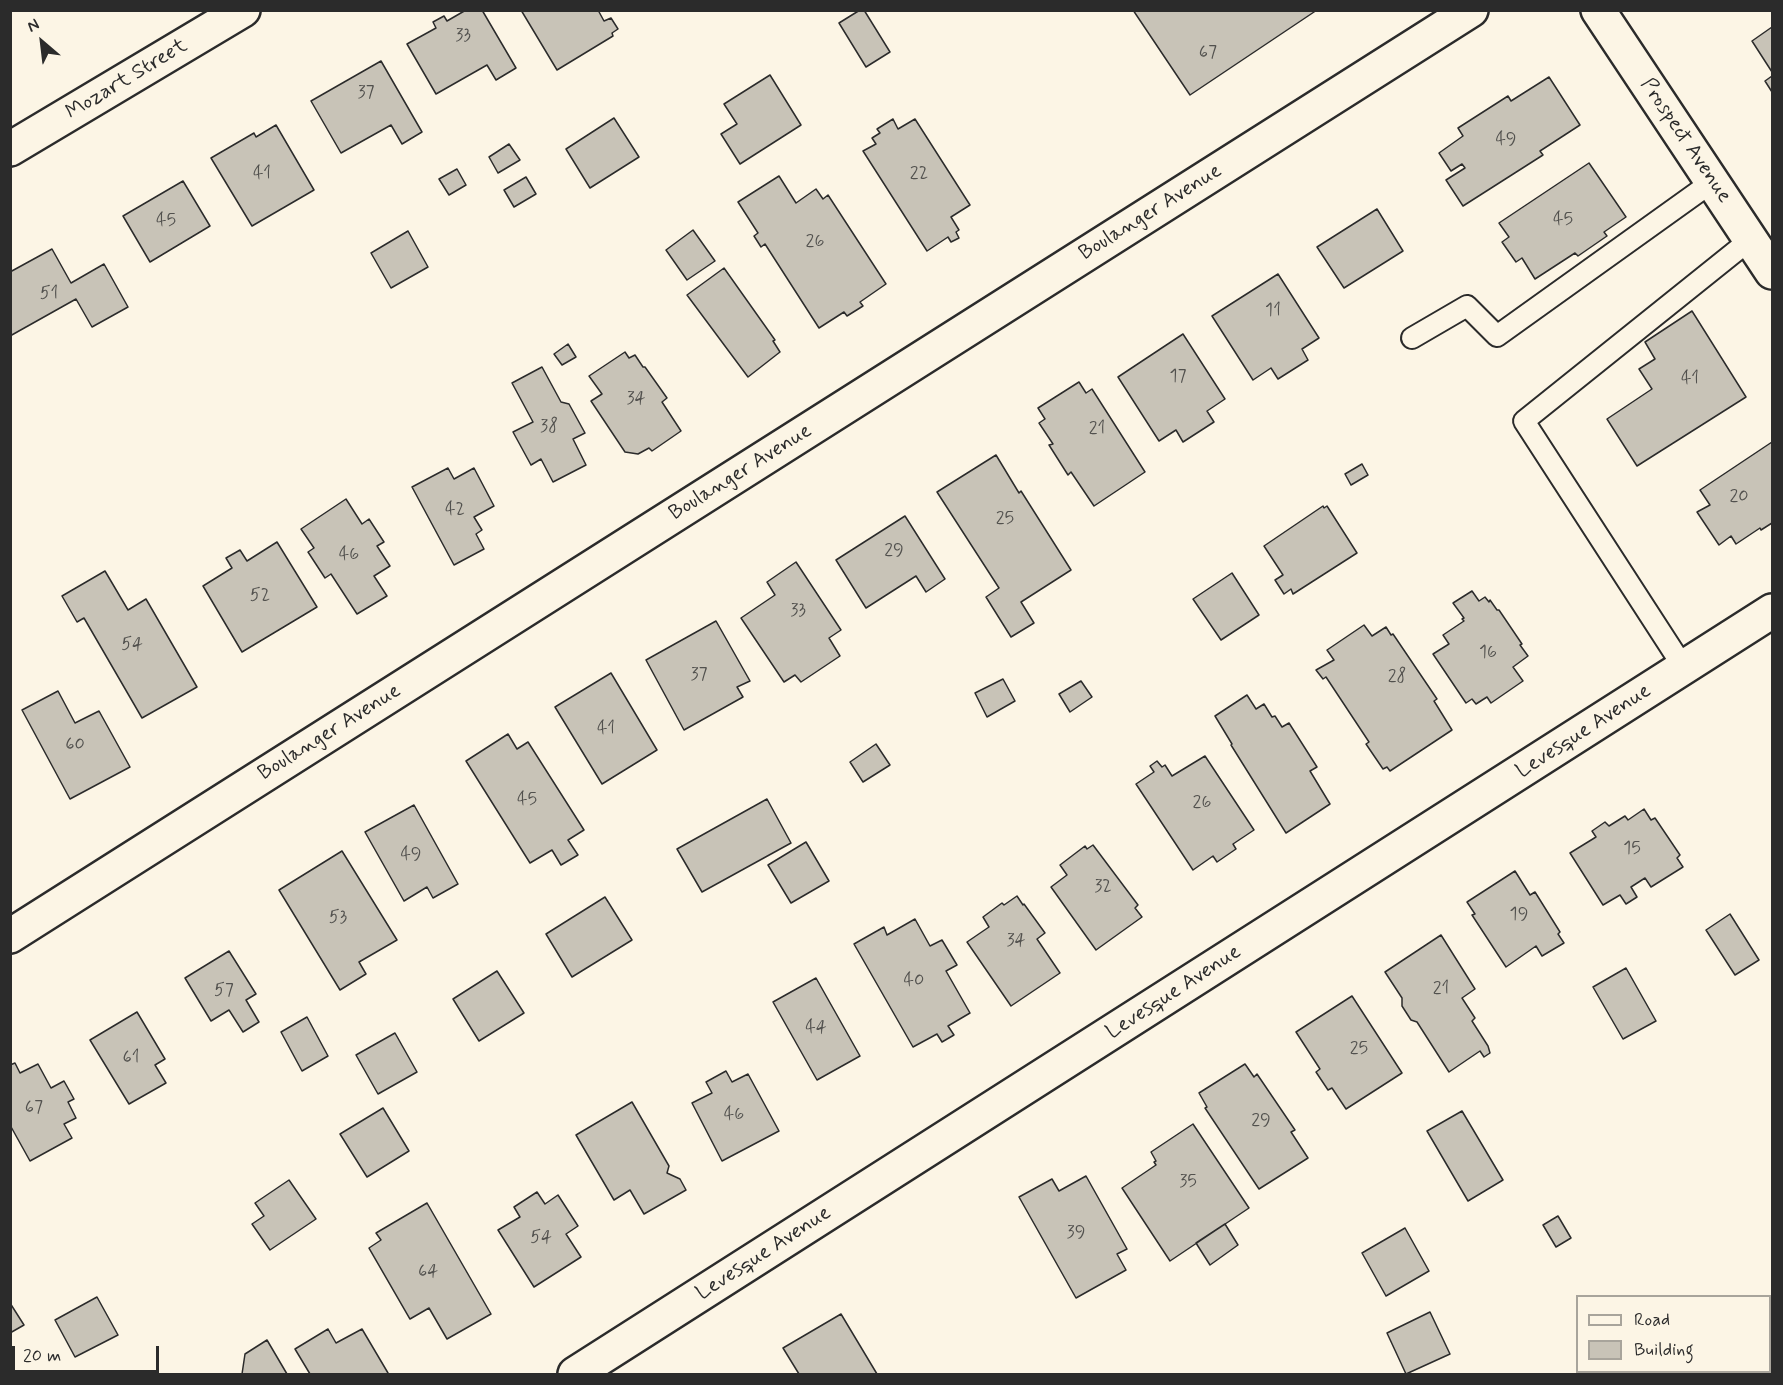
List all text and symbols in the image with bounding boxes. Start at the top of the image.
north arrow [12,12,72,72]
text: N [24,14,43,37]
house number: 33 [455,25,471,47]
street label: Mozart Street [62,34,192,126]
house number: 67 [1199,42,1217,64]
street label: Prospect Avenue [1634,74,1736,208]
house number: 37 [357,82,375,104]
house number: 49 [1495,129,1517,151]
street label: Boulanger Avenue [1075,159,1227,267]
house number: 41 [253,163,271,185]
house number: 22 [910,163,928,185]
house number: 45 [1553,209,1573,231]
house number: 45 [156,210,176,232]
house number: 26 [806,231,824,253]
house number: 51 [40,283,58,305]
house number: 11 [1265,300,1281,322]
house number: 17 [1169,366,1187,388]
house number: 41 [1681,368,1699,390]
house number: 34 [626,388,646,410]
house number: 38 [540,416,558,438]
house number: 21 [1089,418,1105,440]
street label: Boulanger Avenue [665,419,817,527]
house number: 20 [1729,486,1749,508]
house number: 42 [445,499,465,521]
house number: 25 [996,508,1014,530]
house number: 29 [884,540,904,562]
house number: 46 [339,544,359,566]
house number: 52 [250,585,270,607]
house number: 33 [790,600,806,622]
house number: 54 [121,634,143,656]
house number: 16 [1479,642,1497,664]
house number: 37 [690,664,708,686]
house number: 28 [1388,666,1406,688]
street label: Boulanger Avenue [254,679,406,787]
street label: Levesque Avenue [1512,679,1656,785]
house number: 41 [597,718,615,740]
house number: 60 [65,734,85,756]
house number: 45 [517,789,537,811]
house number: 26 [1193,792,1211,814]
house number: 15 [1623,838,1641,860]
house number: 49 [400,844,422,866]
house number: 32 [1094,876,1112,898]
house number: 19 [1510,904,1528,926]
house number: 53 [329,907,347,929]
house number: 34 [1006,930,1026,952]
street label: Levesque Avenue [1102,940,1246,1046]
house number: 40 [904,970,924,992]
house number: 21 [1433,978,1449,1000]
house number: 57 [214,980,234,1002]
house number: 44 [805,1017,827,1039]
house number: 25 [1350,1038,1368,1060]
house number: 61 [123,1047,139,1069]
house number: 67 [25,1097,43,1119]
house number: 46 [724,1104,744,1126]
house number: 29 [1251,1110,1271,1132]
house number: 35 [1179,1171,1197,1193]
street label: Levesque Avenue [692,1201,836,1307]
house number: 39 [1067,1222,1085,1244]
house number: 54 [530,1227,552,1249]
house number: 64 [418,1261,438,1283]
legend [1576,1295,1771,1373]
text: Road [1634,1308,1670,1332]
scale bar [15,1334,162,1372]
text: Building [1634,1338,1694,1362]
text: 20 m [23,1344,61,1368]

